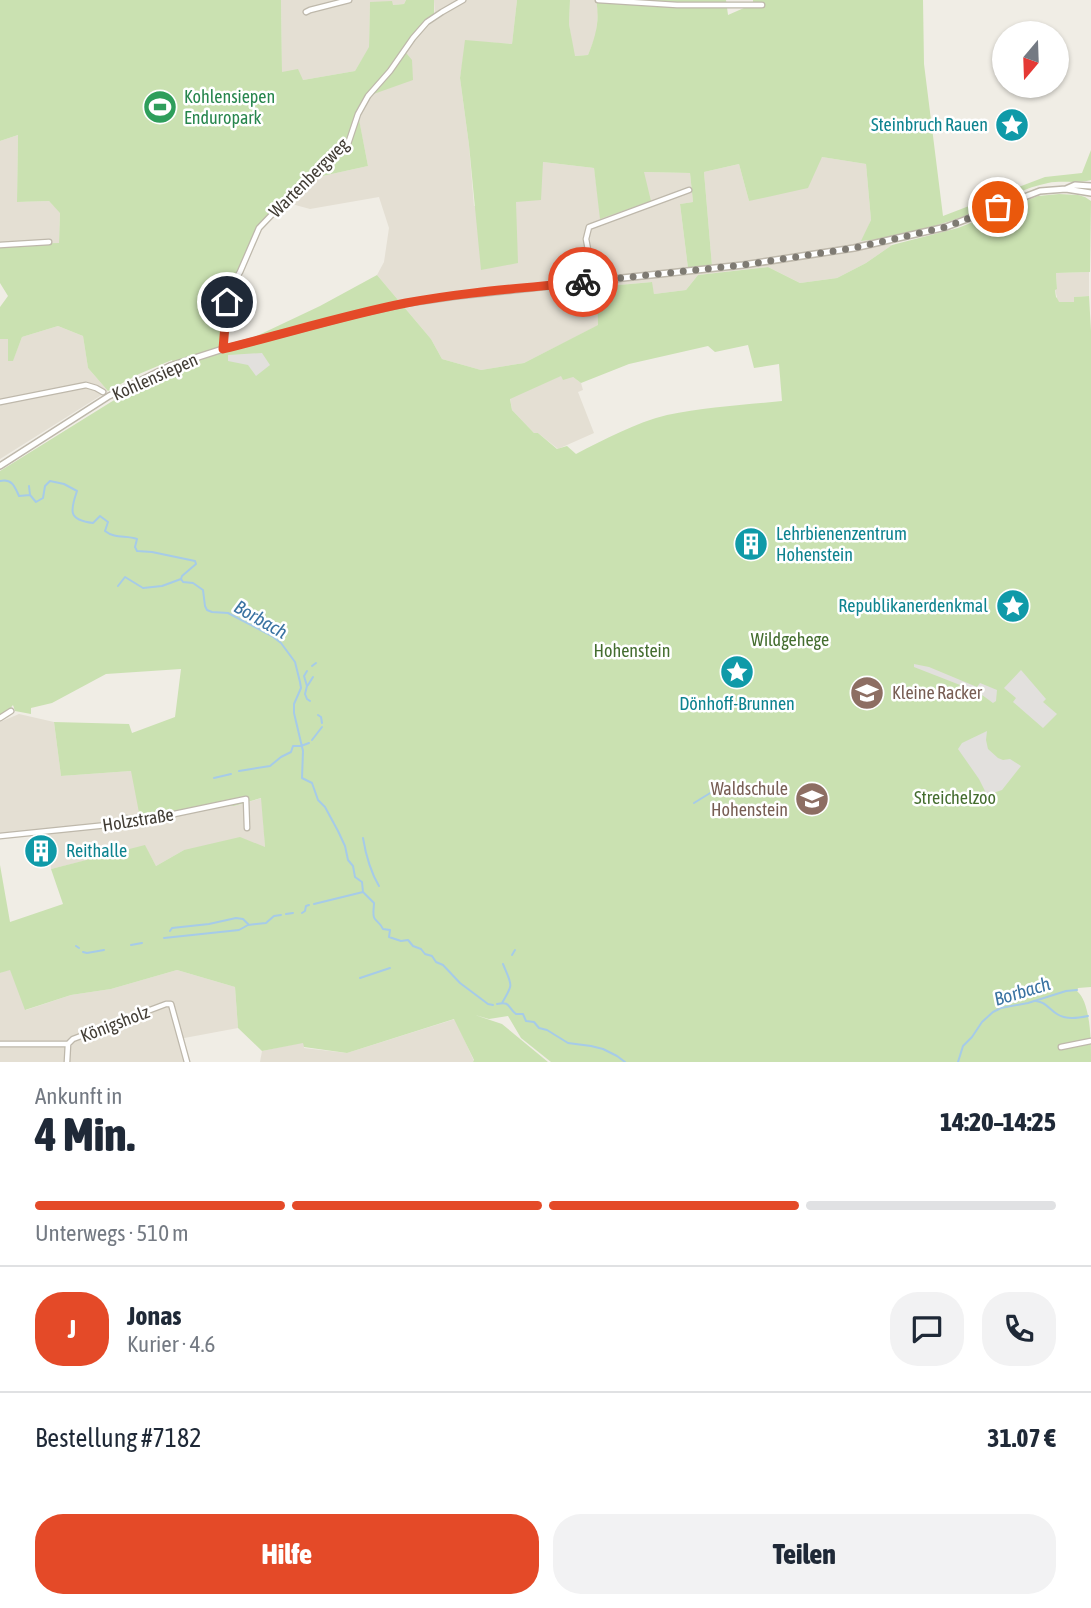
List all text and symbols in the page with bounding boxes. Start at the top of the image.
north arrow [992,21,1069,98]
map controls [992,21,1069,98]
place label: Kohlensiepen Enduropark [184,86,275,128]
sports icon: Kohlensiepen Enduropark [141,88,179,126]
place icon: Steinbruch Rauen [993,106,1031,144]
place label: Steinbruch Rauen [871,114,988,135]
street label: Wartenbergweg [265,133,353,222]
pin [968,177,1028,237]
icon: bag [979,188,1017,226]
courier [548,247,618,317]
icon: bike [564,263,602,301]
pin [197,272,257,332]
icon: home [208,283,246,321]
street label: Kohlensiepen [109,348,201,405]
place label: Lehrbienenzentrum Hohenstein [776,523,907,565]
building icon: Lehrbienenzentrum Hohenstein [732,525,770,563]
place icon: Republikanerdenkmal [994,587,1032,625]
water label: Borbach [231,595,291,643]
place label: Republikanerdenkmal [838,595,988,616]
park label: Wildgehege [751,629,829,650]
park label: Hohenstein [594,640,670,661]
place icon: Dönhoff-Brunnen [718,653,756,691]
school or university icon: Kleine Racker [848,674,886,712]
place label: Kleine Racker [892,682,983,703]
place label: Dönhoff-Brunnen [679,693,795,714]
place label: Waldschule Hohenstein [711,778,788,820]
school or university icon: Waldschule Hohenstein [793,780,831,818]
park label: Streichelzoo [914,787,996,808]
street label: Holzstraße [101,804,175,835]
building icon: Reithalle [22,832,60,870]
place label: Reithalle [66,840,127,861]
water label: Borbach [991,972,1053,1010]
street label: Königsholz [77,1001,153,1046]
text: Ankunft in [35,1083,122,1109]
text: 14:20–14:25 [940,1107,1056,1137]
text: 4 Min. [35,1108,135,1161]
text: Unterwegs · 510 m [35,1220,189,1246]
button: chat [890,1292,964,1366]
button: phone [982,1292,1056,1366]
text: Jonas [127,1301,181,1331]
text: J [68,1314,76,1344]
text: Kurier · 4.6 [127,1331,215,1357]
text: Bestellung #7182 [35,1423,201,1453]
text: 31.07 € [987,1423,1056,1453]
button: Hilfe [35,1514,539,1594]
button: Teilen [553,1514,1056,1594]

